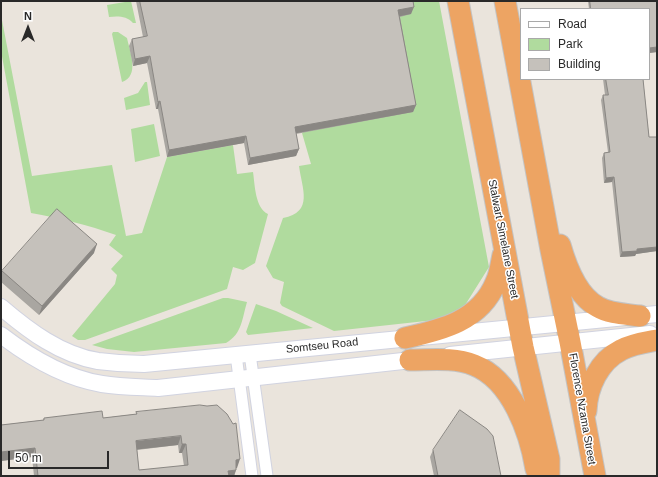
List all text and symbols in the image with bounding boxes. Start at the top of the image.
north arrow [8,8,48,48]
legend [520,8,650,80]
text: N [24,10,32,22]
text: Road [558,17,587,31]
text: Park [558,37,583,51]
text: Building [558,57,601,71]
street label: Stalwart Simelane Street [485,178,521,300]
street label: Somtseu Road [285,336,359,356]
street label: Florence Nzama Street [566,352,598,466]
scale bar [10,443,111,469]
text: 50 m [15,451,42,465]

